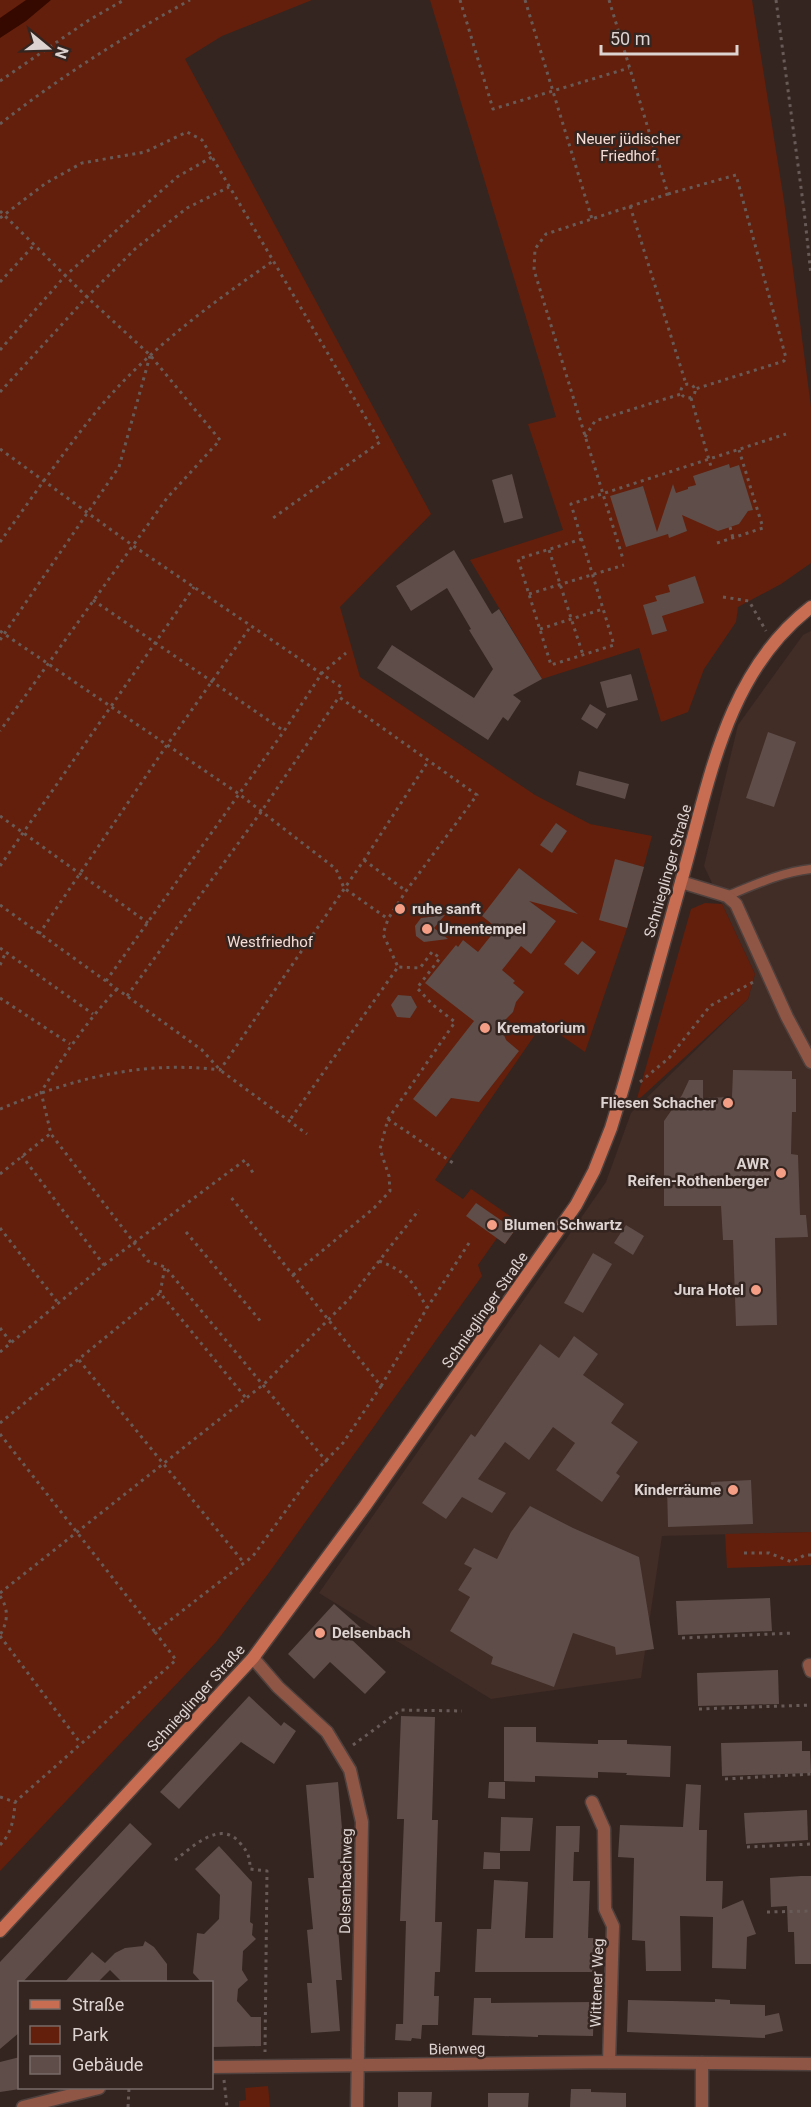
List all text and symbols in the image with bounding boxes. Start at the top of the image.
north arrow [18,18,78,78]
scale bar [601,18,738,56]
text: 50 m [610,28,650,49]
text: N [51,44,73,61]
park label: Neuer jüdischer Friedhof [576,130,680,165]
street label: Schnieglinger Straße [640,802,696,940]
place label: ruhe sanft [412,900,481,918]
marker: ruhe sanft [393,902,407,916]
place label: Urnentempel [439,920,526,938]
marker: Urnentempel [420,922,434,936]
park label: Westfriedhof [227,933,314,951]
place label: Krematorium [497,1019,585,1037]
marker: Krematorium [478,1021,492,1035]
place label: Fliesen Schacher [600,1094,716,1112]
marker: Fliesen Schacher [721,1096,735,1110]
place label: AWR Reifen-Rothenberger [628,1155,769,1190]
marker: AWR Reifen-Rothenberger [774,1166,788,1180]
place label: Blumen Schwartz [504,1216,623,1234]
marker: Blumen Schwartz [485,1218,499,1232]
street label: Schnieglinger Straße [438,1248,532,1372]
place label: Jura Hotel [674,1281,744,1299]
marker: Jura Hotel [749,1283,763,1297]
place label: Kinderräume [634,1481,721,1499]
marker: Kinderräume [726,1483,740,1497]
place label: Delsenbach [332,1624,411,1642]
marker: Delsenbach [313,1626,327,1640]
street label: Schnieglinger Straße [143,1641,249,1755]
street label: Delsenbachweg [336,1828,356,1934]
street label: Wittener Weg [586,1938,608,2028]
legend [18,1981,213,2089]
text: Straße [72,1994,124,2015]
text: Park [72,2024,109,2045]
street label: Bienweg [428,2040,486,2058]
text: Gebäude [72,2054,143,2075]

